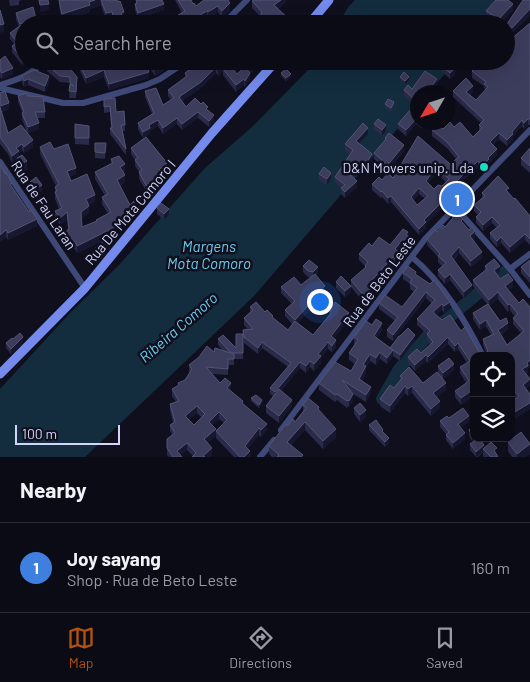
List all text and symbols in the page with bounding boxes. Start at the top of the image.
search box [15,15,515,70]
icon: search [33,29,61,57]
text: Search here [73,31,172,54]
north arrow [410,85,455,130]
street label: Rua De Mota Comoro I [81,156,179,268]
street label: Rua de Fau Laran [8,157,80,253]
place label: D&N Movers unip. Lda [343,159,474,176]
marker: D&N Movers unip. Lda [478,161,490,173]
pin: 1 [441,180,473,218]
street label: Rua de Beto Leste [339,232,419,330]
water label: Margens Mota Comoro [167,237,251,272]
water label: Ribeira Comoro [135,288,221,366]
your location [307,289,333,315]
map controls [470,352,515,442]
button: locate [470,352,515,397]
button: layers [470,397,515,442]
scale bar [15,422,120,445]
text: 100 m [22,425,57,442]
text: Nearby [20,477,86,502]
text: Joy sayang [67,547,161,570]
text: 1 [33,558,39,577]
text: 160 m [471,558,510,577]
text: Shop · Rua de Beto Leste [67,570,238,589]
tab: Map [67,624,95,671]
tab: Directions [229,624,292,671]
tab: Saved [426,624,463,671]

